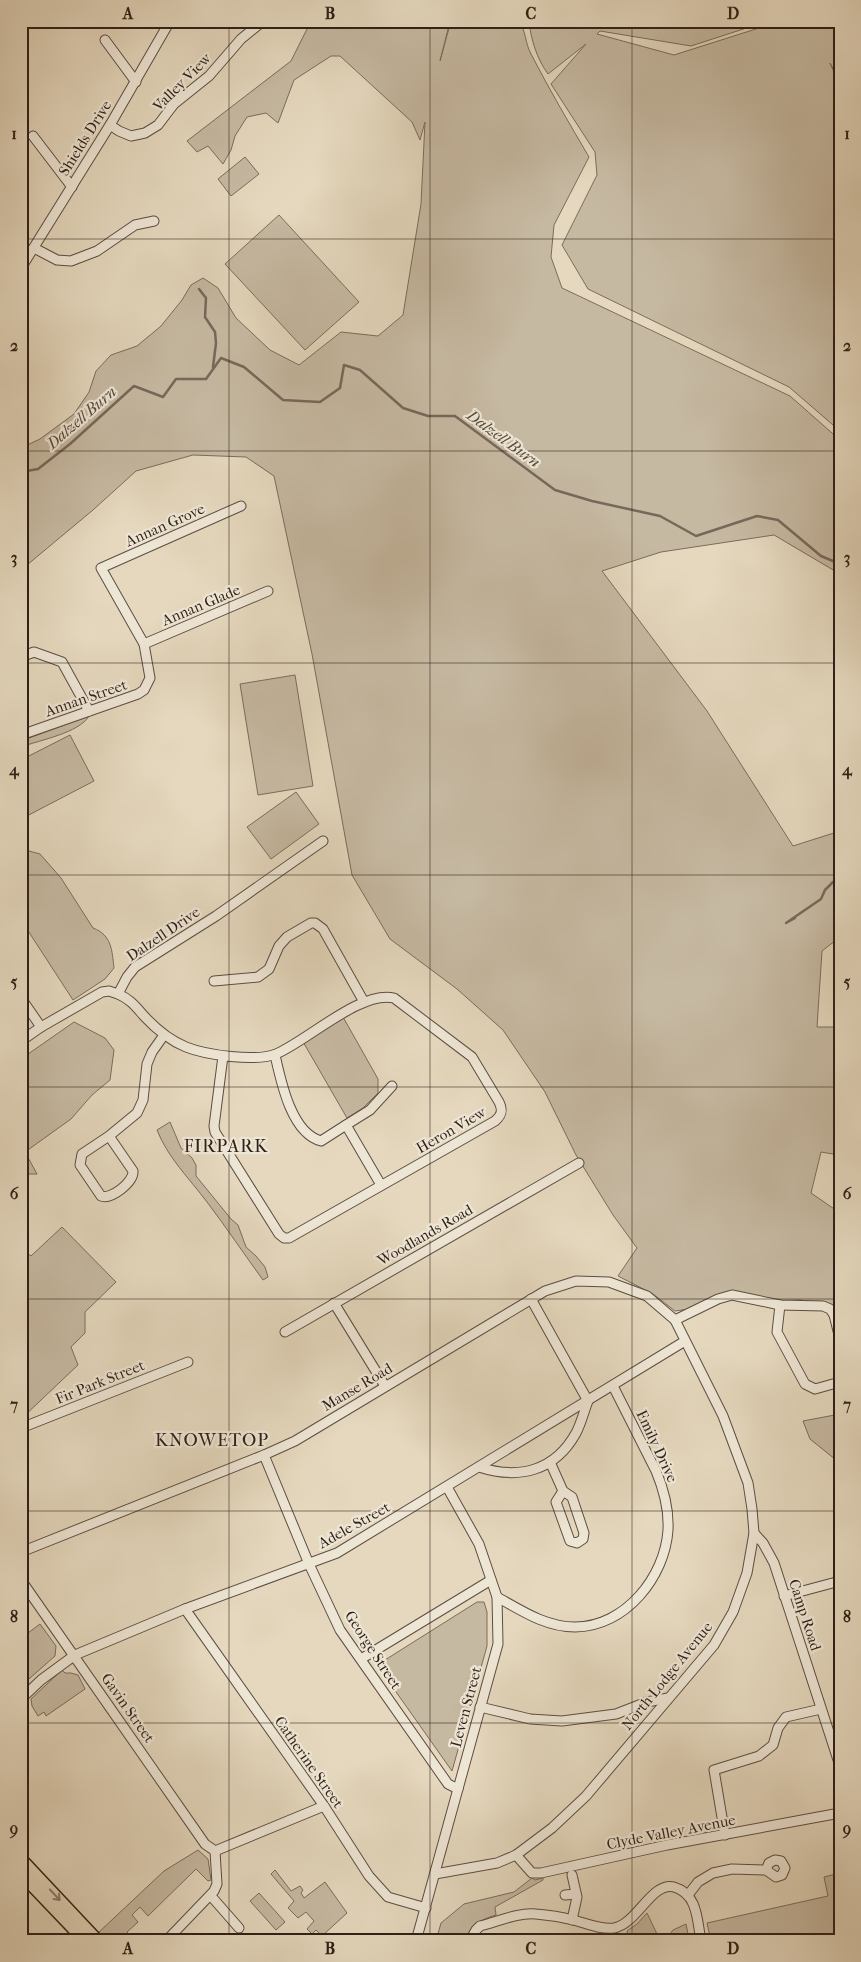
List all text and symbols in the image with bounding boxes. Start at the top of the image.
text: A [122,4,134,23]
text: B [325,4,335,23]
text: C [526,4,537,23]
text: D [727,4,739,23]
street label: Valley View [148,49,215,116]
street label: Shields Drive [55,97,116,179]
text: 1 [11,124,17,143]
text: 1 [844,124,850,143]
text: 2 [10,336,18,355]
text: 2 [843,336,851,355]
water label: Dalzell Burn [42,382,120,453]
water label: Dalzell Burn [463,405,544,471]
street label: Annan Grove [122,499,208,551]
text: 3 [11,548,17,568]
text: 3 [844,548,850,568]
street label: Annan Glade [158,580,243,630]
street label: Annan Street [42,675,130,721]
text: 4 [8,760,20,780]
text: 4 [841,760,853,780]
street label: Dalzell Drive [123,903,204,965]
text: 5 [11,972,18,991]
text: 5 [844,972,851,991]
street label: Heron View [413,1102,490,1157]
district label: FIRPARK [184,1136,268,1157]
text: 6 [10,1184,19,1203]
text: 6 [843,1184,852,1203]
street label: Woodlands Road [373,1200,477,1270]
street label: Fir Park Street [53,1356,148,1408]
street label: Manse Road [319,1359,396,1415]
text: 7 [9,1395,18,1414]
text: 7 [842,1395,851,1414]
street label: Emily Drive [632,1407,682,1486]
district label: KNOWETOP [155,1430,269,1451]
street label: Adele Street [314,1498,394,1553]
street label: Camp Road [785,1577,825,1654]
text: 8 [10,1607,18,1626]
street label: George Street [341,1607,405,1693]
text: 8 [843,1607,851,1626]
street label: North Lodge Avenue [618,1618,717,1734]
street label: Leven Street [447,1664,486,1749]
street label: Gavin Street [97,1670,159,1747]
street label: Catherine Street [271,1713,348,1812]
street label: Clyde Valley Avenue [605,1811,738,1853]
text: 9 [9,1819,18,1839]
text: 9 [842,1819,851,1839]
one-way arrow [49,1888,61,1901]
text: A [122,1939,134,1958]
text: B [325,1939,335,1958]
text: C [526,1939,537,1958]
text: D [727,1939,739,1958]

